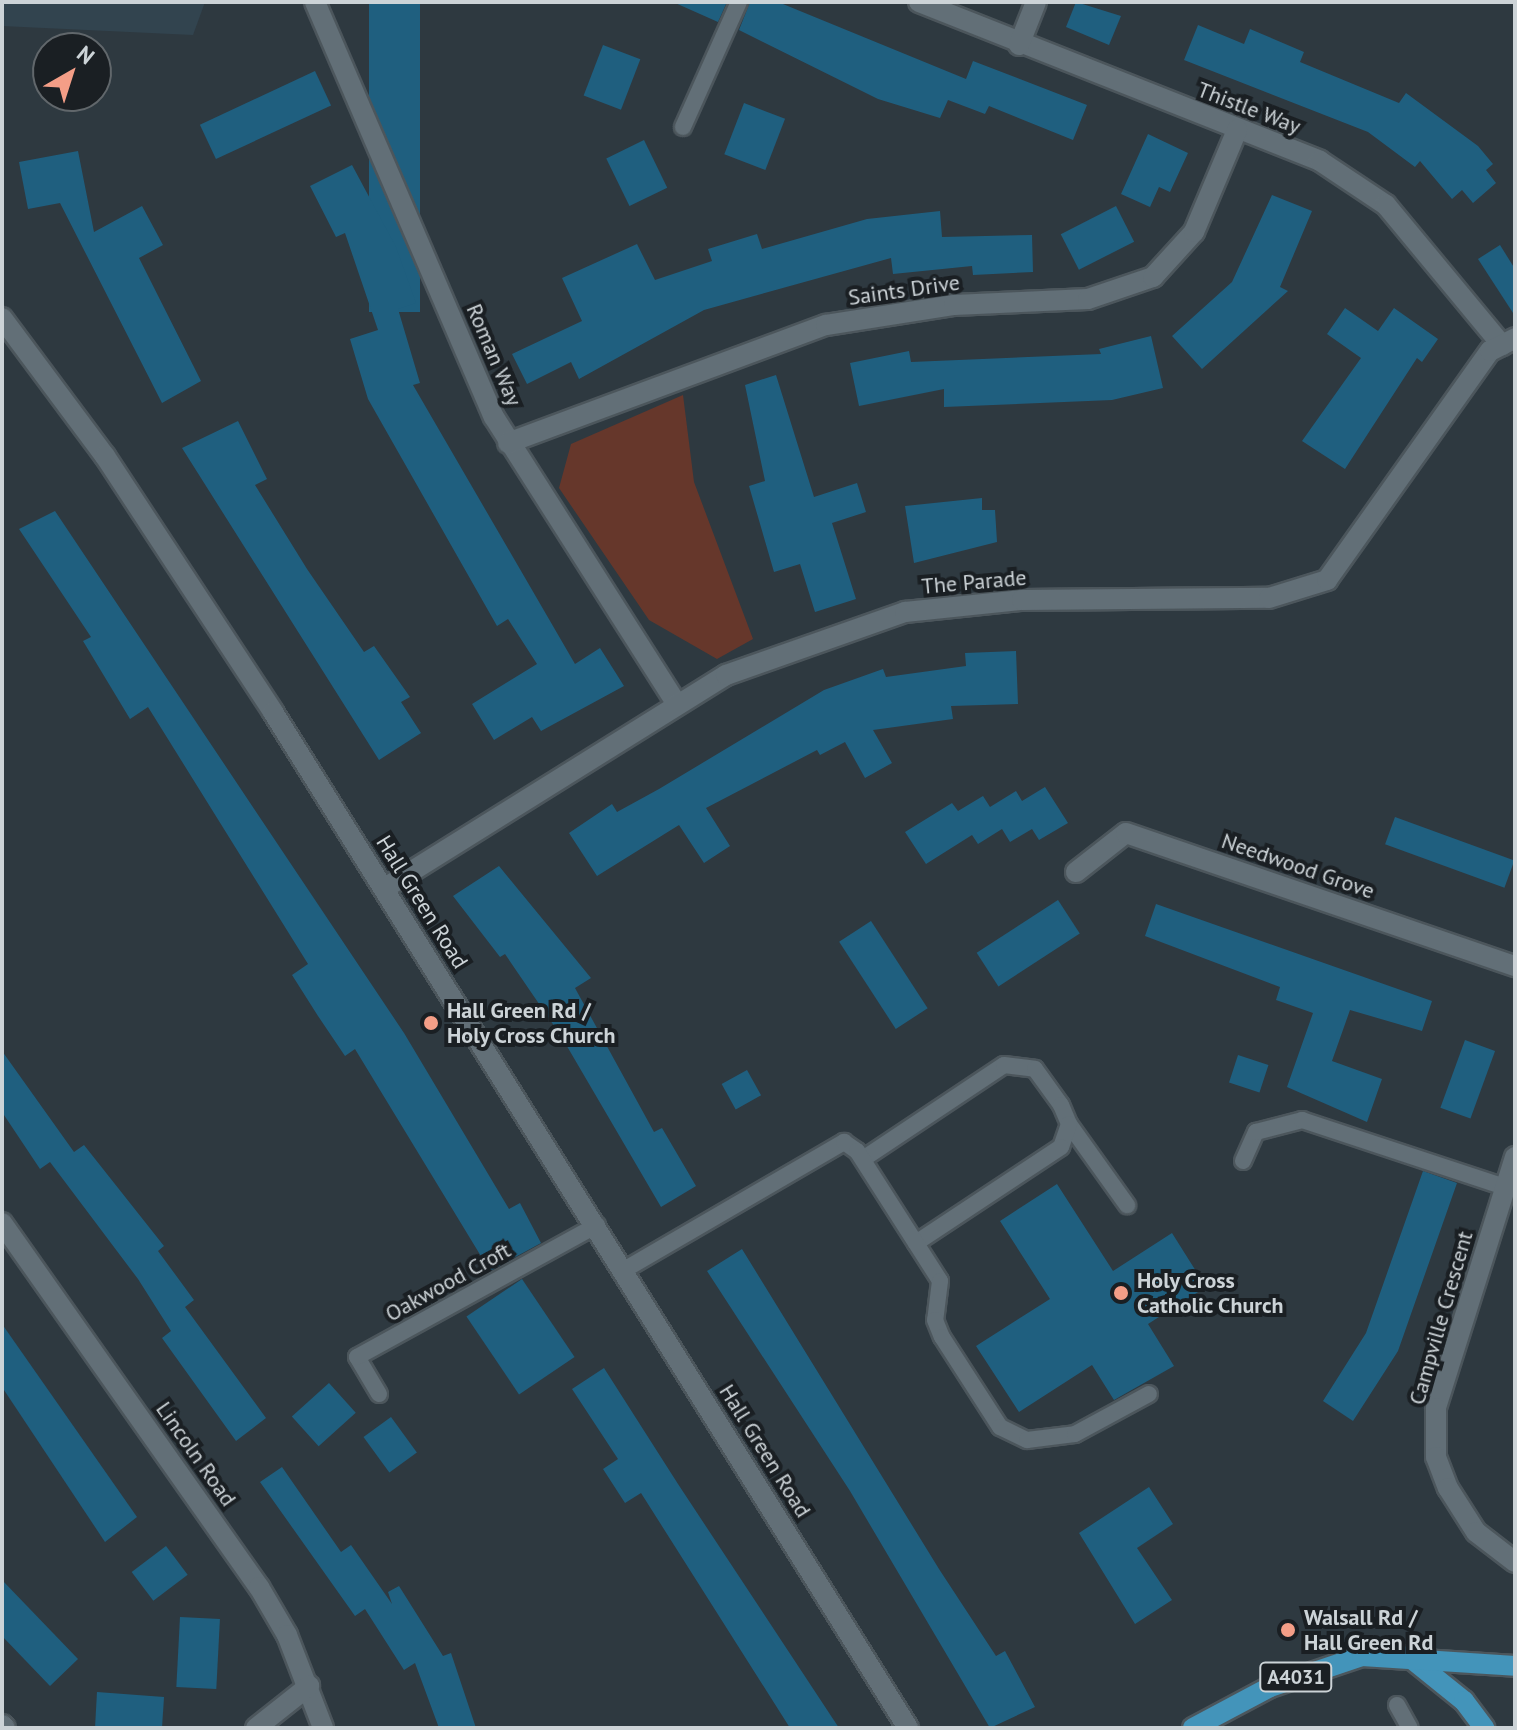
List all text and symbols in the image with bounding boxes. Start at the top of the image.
north arrow [32,32,112,112]
text: N [71,39,100,70]
street label: Thistle Way [1193,76,1305,140]
street label: Saints Drive [847,269,961,311]
street label: Roman Way [461,300,527,410]
street label: The Parade [920,564,1028,600]
street label: Needwood Grove [1218,827,1378,905]
street label: Hall Green Road [371,831,473,973]
place label: Hall Green Rd / Holy Cross Church [447,997,617,1048]
marker: Hall Green Rd / Holy Cross Church [422,1014,440,1032]
street label: Campville Crescent [1404,1228,1478,1408]
street label: Oakwood Croft [381,1237,515,1327]
place label: Holy Cross Catholic Church [1137,1267,1284,1318]
marker: Holy Cross Catholic Church [1112,1284,1130,1302]
street label: Hall Green Road [714,1380,816,1522]
street label: Lincoln Road [150,1397,242,1511]
place label: Walsall Rd / Hall Green Rd [1304,1604,1434,1656]
marker: Walsall Rd / Hall Green Rd [1279,1621,1297,1639]
road number: A4031 [1258,1661,1334,1693]

